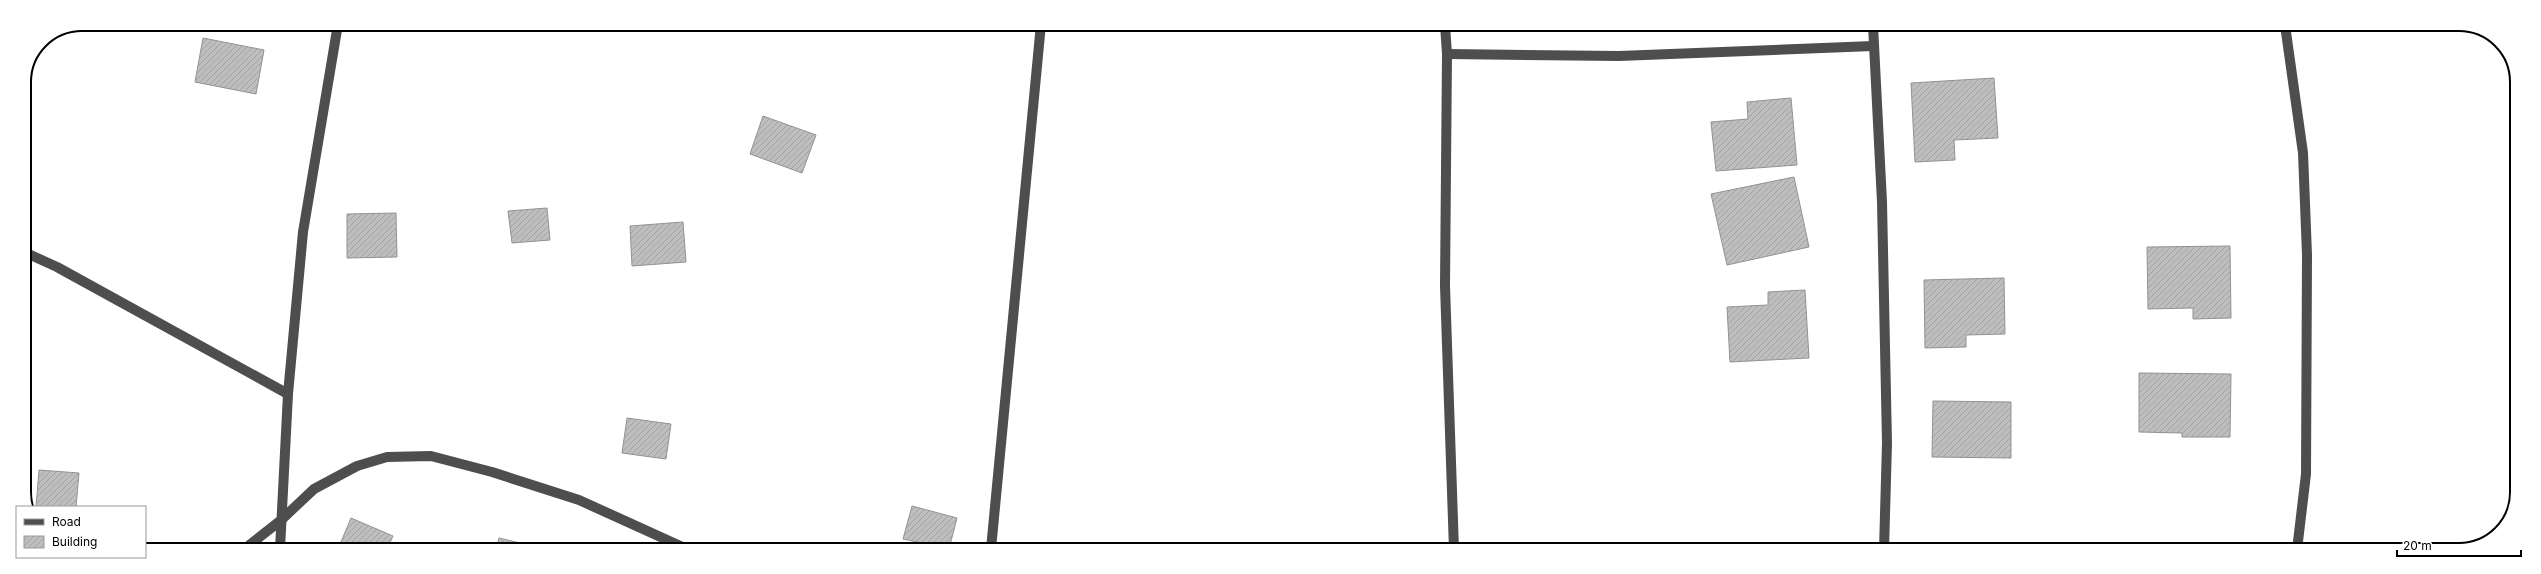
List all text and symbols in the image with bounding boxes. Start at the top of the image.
legend [16,506,146,558]
text: Road [52,514,81,529]
scale bar [2397,532,2521,558]
text: Building [52,534,97,549]
text: 20 m [2403,538,2432,553]

